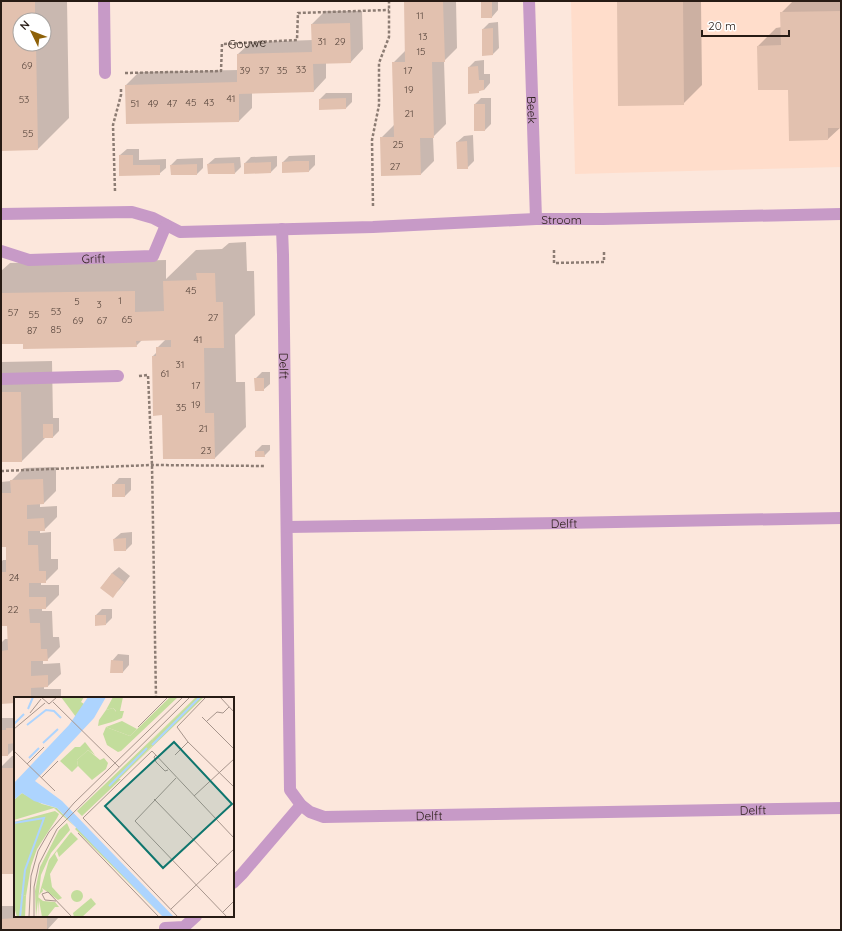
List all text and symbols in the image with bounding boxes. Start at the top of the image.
house number: 11 [416,9,424,22]
north arrow [12,12,52,52]
scale bar [702,12,789,38]
text: N [17,17,33,33]
text: 20 m [708,18,736,33]
house number: 13 [419,30,427,43]
street label: Gouwe [227,34,267,51]
house number: 31 [318,35,326,48]
house number: 29 [334,35,346,48]
house number: 15 [416,45,426,58]
house number: 69 [22,59,33,72]
house number: 33 [296,63,306,76]
house number: 39 [240,64,251,77]
house number: 37 [259,64,269,77]
house number: 35 [277,64,287,77]
house number: 17 [404,64,412,77]
house number: 19 [404,83,414,96]
house number: 41 [227,92,235,105]
house number: 53 [19,93,29,106]
house number: 45 [186,96,196,109]
house number: 43 [204,96,214,109]
street label: Beek [525,96,540,124]
house number: 51 [130,97,140,110]
house number: 49 [148,97,159,110]
house number: 47 [167,97,177,110]
house number: 21 [404,107,414,120]
house number: 55 [23,127,33,140]
house number: 25 [393,138,404,151]
house number: 27 [390,160,400,173]
street label: Stroom [541,212,582,227]
street label: Grift [81,250,106,266]
house number: 45 [186,284,196,297]
house number: 1 [118,294,122,307]
house number: 5 [74,295,80,308]
house number: 3 [96,298,102,311]
house number: 53 [51,305,61,318]
house number: 57 [8,306,18,319]
house number: 55 [29,308,39,321]
house number: 27 [208,311,218,324]
house number: 65 [122,313,132,326]
house number: 69 [73,314,84,327]
house number: 67 [97,314,107,327]
house number: 85 [51,323,61,336]
house number: 87 [27,324,37,337]
house number: 41 [194,333,202,346]
street label: Delft [277,353,292,379]
house number: 31 [176,358,184,371]
house number: 61 [160,367,170,380]
house number: 17 [192,379,200,392]
house number: 19 [191,398,201,411]
house number: 35 [176,401,186,414]
house number: 21 [198,422,208,435]
house number: 23 [201,444,211,457]
street label: Delft [551,515,577,531]
house number: 24 [9,571,19,584]
house number: 22 [7,603,19,616]
inset map [14,697,234,917]
street label: Delft [740,802,766,817]
street label: Delft [416,807,443,823]

